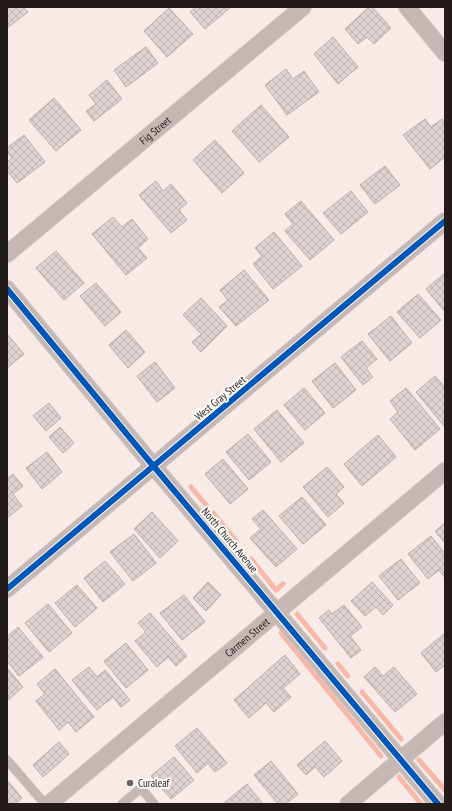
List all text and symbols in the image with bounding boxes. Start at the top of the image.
street label: Fig Street [137,113,174,148]
street label: West Gray Street [192,373,248,423]
street label: North Church Avenue [199,505,262,576]
street label: Carmen Street [222,615,272,660]
place label: Curaleaf [138,776,171,790]
marker: Curaleaf [125,778,135,788]

